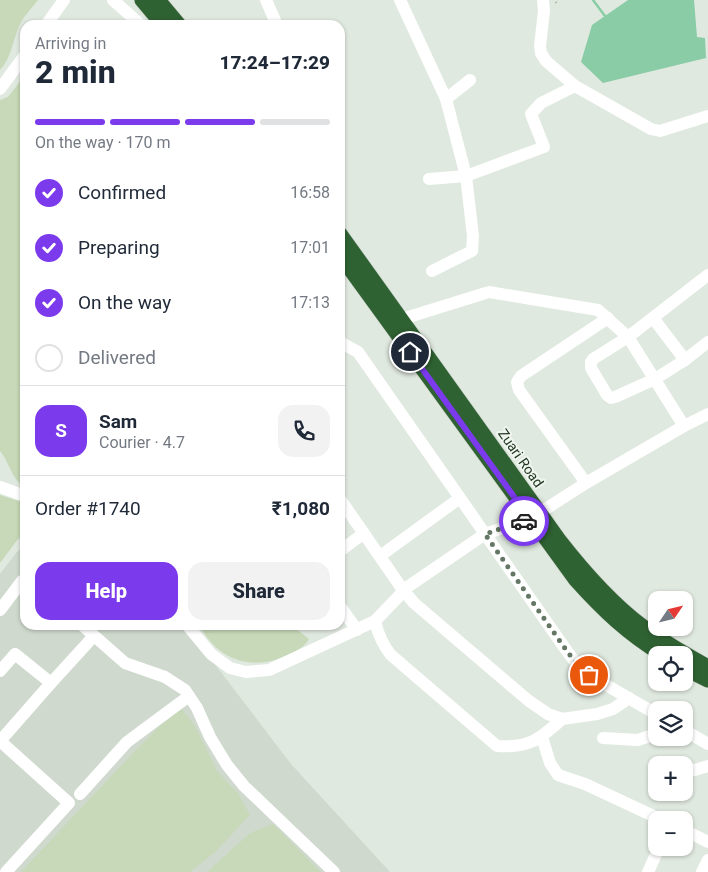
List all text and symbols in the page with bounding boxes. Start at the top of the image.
text: Arriving in [35,34,106,53]
text: 17:24–17:29 [219,51,330,74]
text: 2 min [35,53,116,91]
text: On the way · 170 m [35,133,171,152]
icon: check [35,179,63,207]
text: Confirmed [78,181,166,204]
text: 16:58 [290,183,330,202]
icon: check [35,234,63,262]
text: Preparing [78,236,160,259]
text: 17:01 [290,238,330,257]
icon: check [35,289,63,317]
text: On the way [78,291,171,314]
text: 17:13 [290,293,330,312]
pin [389,331,431,373]
icon: home [396,338,424,366]
text: Delivered [78,346,156,369]
button: phone [278,405,330,457]
text: Sam [99,410,137,433]
text: S [55,419,67,442]
street label: Zuari Road [495,426,547,490]
text: Courier · 4.7 [99,433,185,452]
courier [499,496,549,546]
text: Order #1740 [35,497,141,520]
text: ₹1,080 [272,497,330,520]
icon: car [510,507,538,535]
button: Help [35,562,178,620]
button: Share [188,562,330,620]
north arrow [648,591,692,636]
map controls [648,591,693,856]
button: locate [648,646,693,691]
pin [568,654,610,696]
icon: bag [575,661,603,689]
button: layers [648,701,693,746]
button: + [648,756,693,801]
button: − [648,811,693,856]

